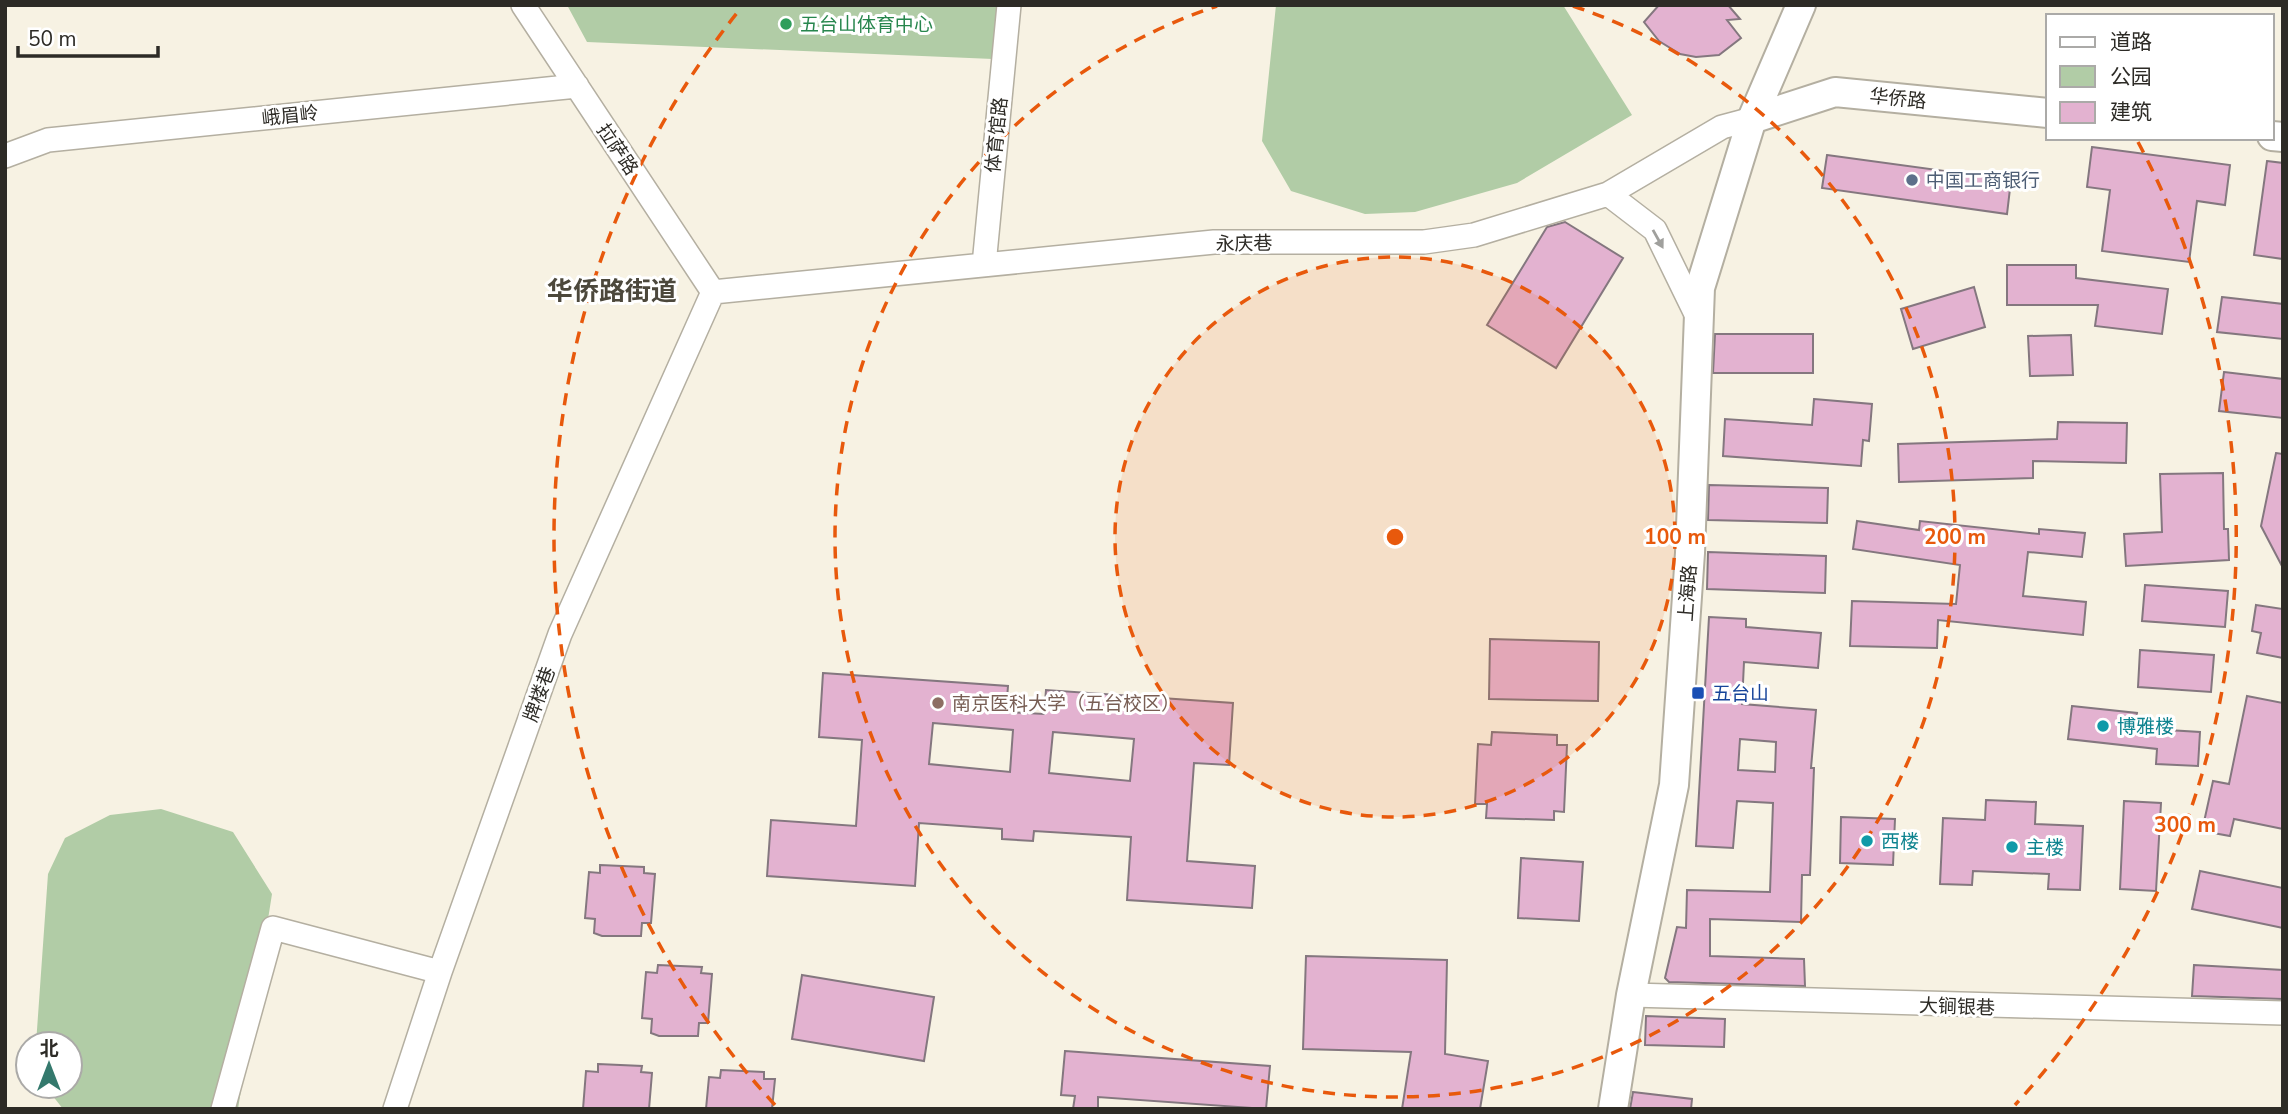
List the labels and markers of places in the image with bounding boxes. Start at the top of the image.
place label: 五台山体育中心 [800,12,933,38]
marker: 五台山体育中心 [778,16,794,32]
place label: 中国工商银行 [1926,168,2040,194]
marker: 中国工商银行 [1904,172,1920,188]
centre of rings [1383,525,1407,549]
place label: 五台山 [1712,681,1769,707]
marker: 五台山 [1690,685,1706,701]
place label: 南京医科大学（五台校区） [952,691,1180,717]
marker: 南京医科大学（五台校区） [930,695,946,711]
place label: 博雅楼 [2117,714,2174,740]
marker: 博雅楼 [2095,718,2111,734]
place label: 西楼 [1881,829,1919,855]
marker: 西楼 [1859,833,1875,849]
place label: 主楼 [2026,835,2064,861]
marker: 主楼 [2004,839,2020,855]

